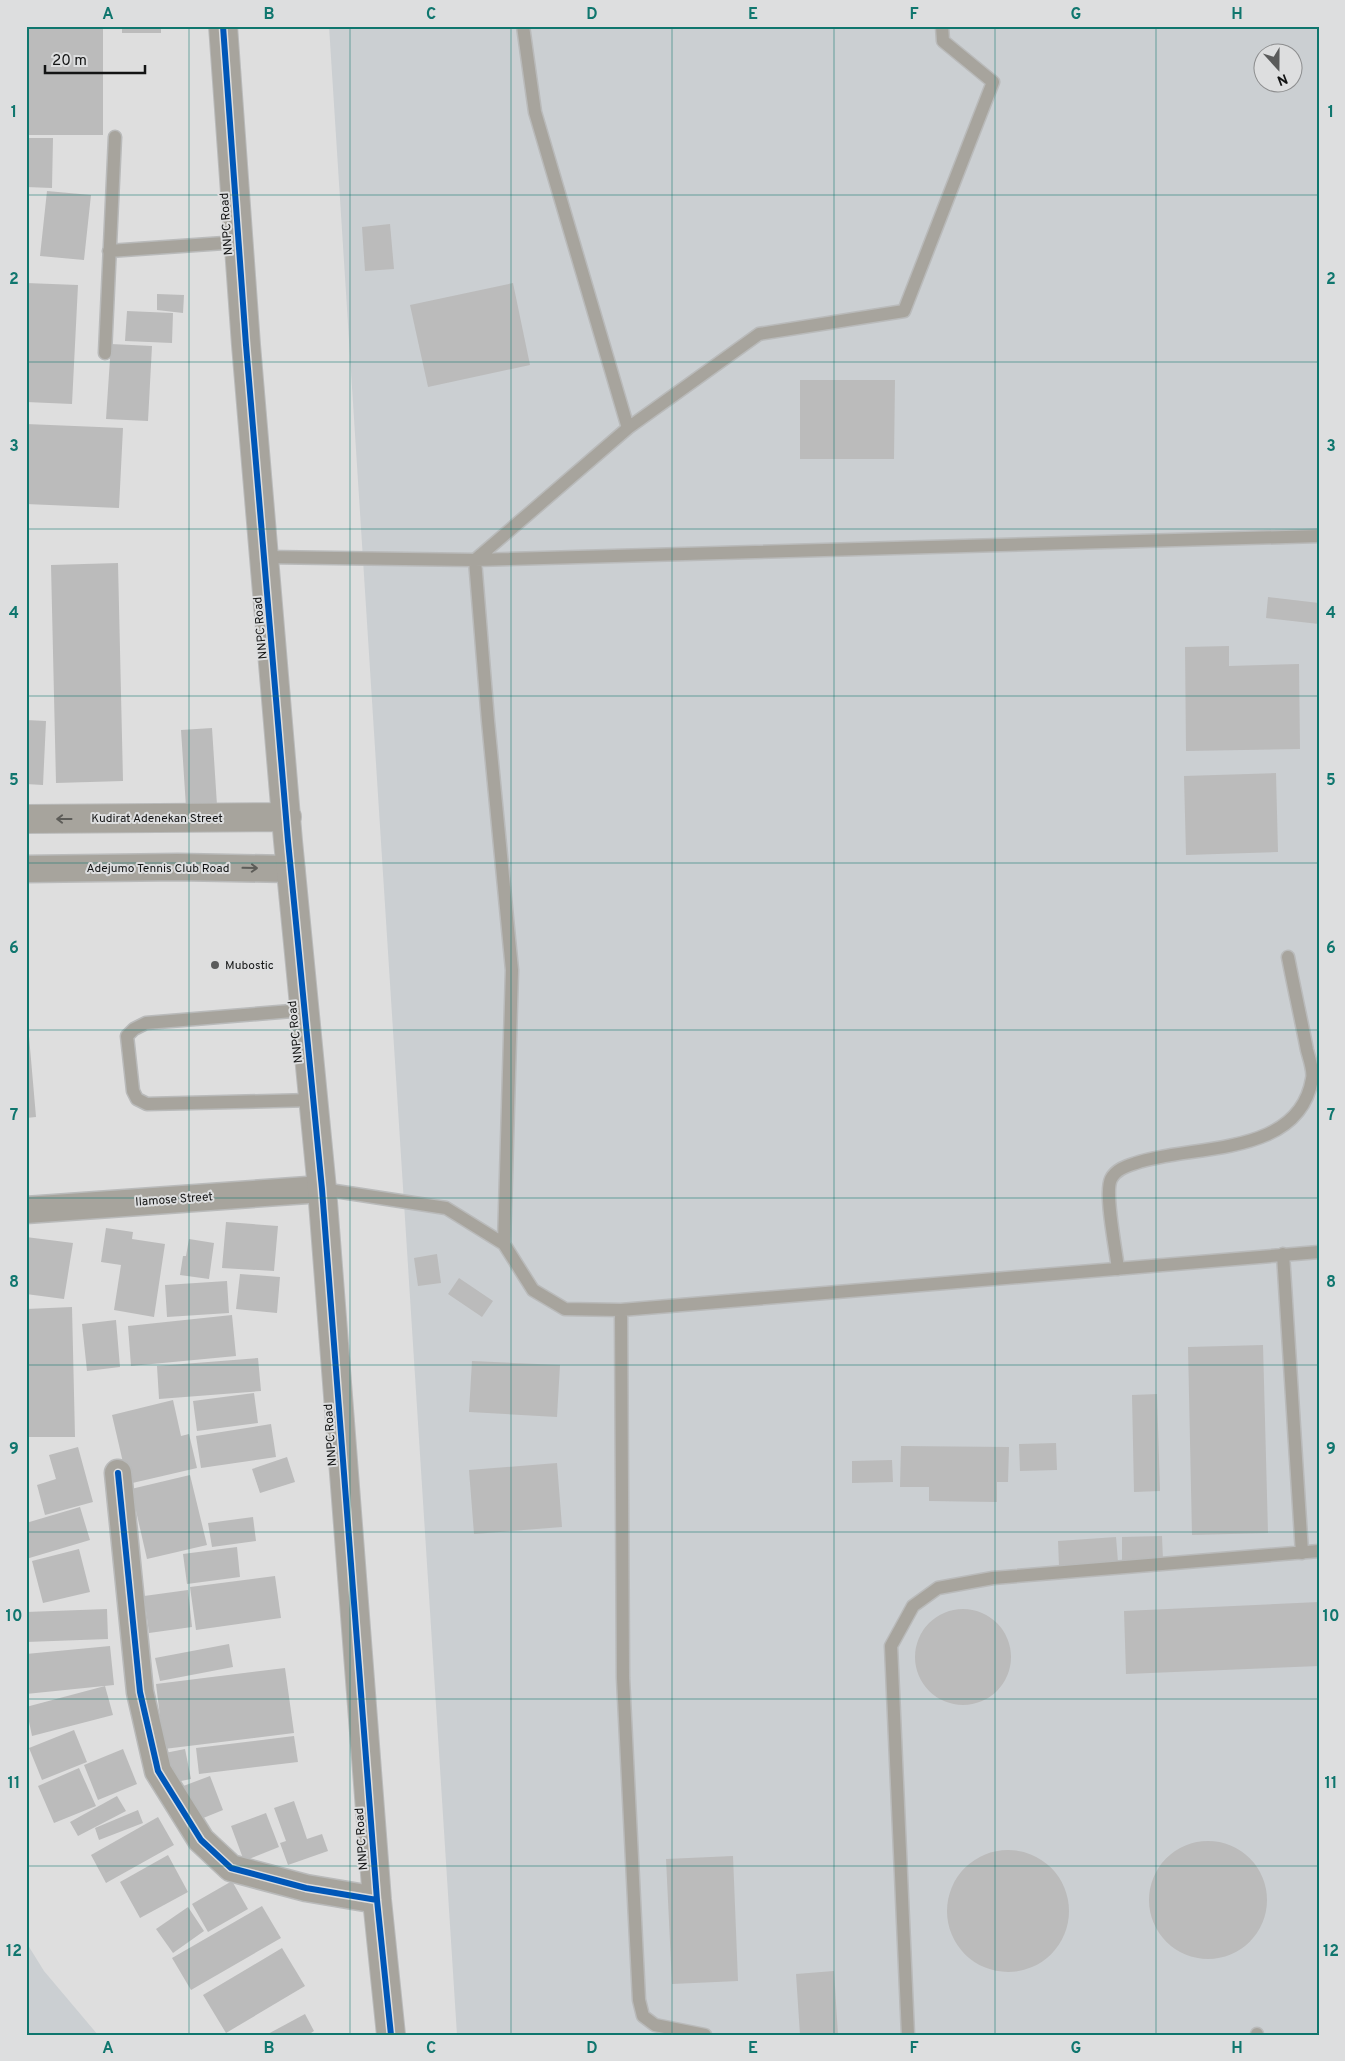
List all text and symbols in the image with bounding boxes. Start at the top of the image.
text: A [102,5,114,25]
text: B [263,5,275,25]
text: C [426,5,436,25]
text: D [586,5,598,25]
text: E [748,5,758,25]
text: F [909,5,919,25]
text: G [1071,5,1081,25]
text: H [1231,5,1243,25]
scale bar [45,42,145,74]
north arrow [1252,42,1302,92]
text: 20 m [52,52,87,71]
text: N [1274,69,1290,88]
text: 1 [11,103,17,123]
text: 1 [1328,103,1334,123]
street label: NNPC Road [217,192,237,256]
text: 2 [9,270,19,290]
text: 2 [1326,270,1336,290]
text: 3 [9,437,19,457]
text: 3 [1326,437,1336,457]
street label: NNPC Road [250,596,272,660]
text: 4 [9,604,19,624]
text: 4 [1326,604,1336,624]
text: 5 [9,771,19,791]
text: 5 [1326,771,1336,791]
street label: Kudirat Adenekan Street [91,811,223,827]
one-way arrow [56,814,72,823]
street label: Adejumo Tennis Club Road [86,861,230,877]
one-way arrow [242,864,258,873]
text: 6 [9,939,19,959]
text: 6 [1326,939,1336,959]
place label: Mubostic [225,958,274,974]
marker: Mubostic [209,959,221,971]
street label: NNPC Road [285,1000,307,1064]
text: 7 [10,1106,18,1126]
text: 7 [1327,1106,1335,1126]
street label: Ilamose Street [135,1189,213,1211]
text: 8 [9,1273,19,1293]
text: 8 [1326,1273,1336,1293]
street label: NNPC Road [321,1403,341,1467]
text: 9 [9,1440,19,1460]
text: 9 [1326,1440,1336,1460]
text: 10 [6,1607,22,1627]
text: 10 [1323,1607,1339,1627]
text: 11 [8,1774,20,1794]
text: 11 [1325,1774,1337,1794]
street label: NNPC Road [352,1807,372,1871]
text: 12 [6,1942,22,1962]
text: 12 [1323,1942,1339,1962]
text: A [102,2039,114,2059]
text: B [263,2039,275,2059]
text: C [426,2039,436,2059]
text: D [586,2039,598,2059]
text: E [748,2039,758,2059]
text: F [909,2039,919,2059]
text: G [1071,2039,1081,2059]
text: H [1231,2039,1243,2059]

